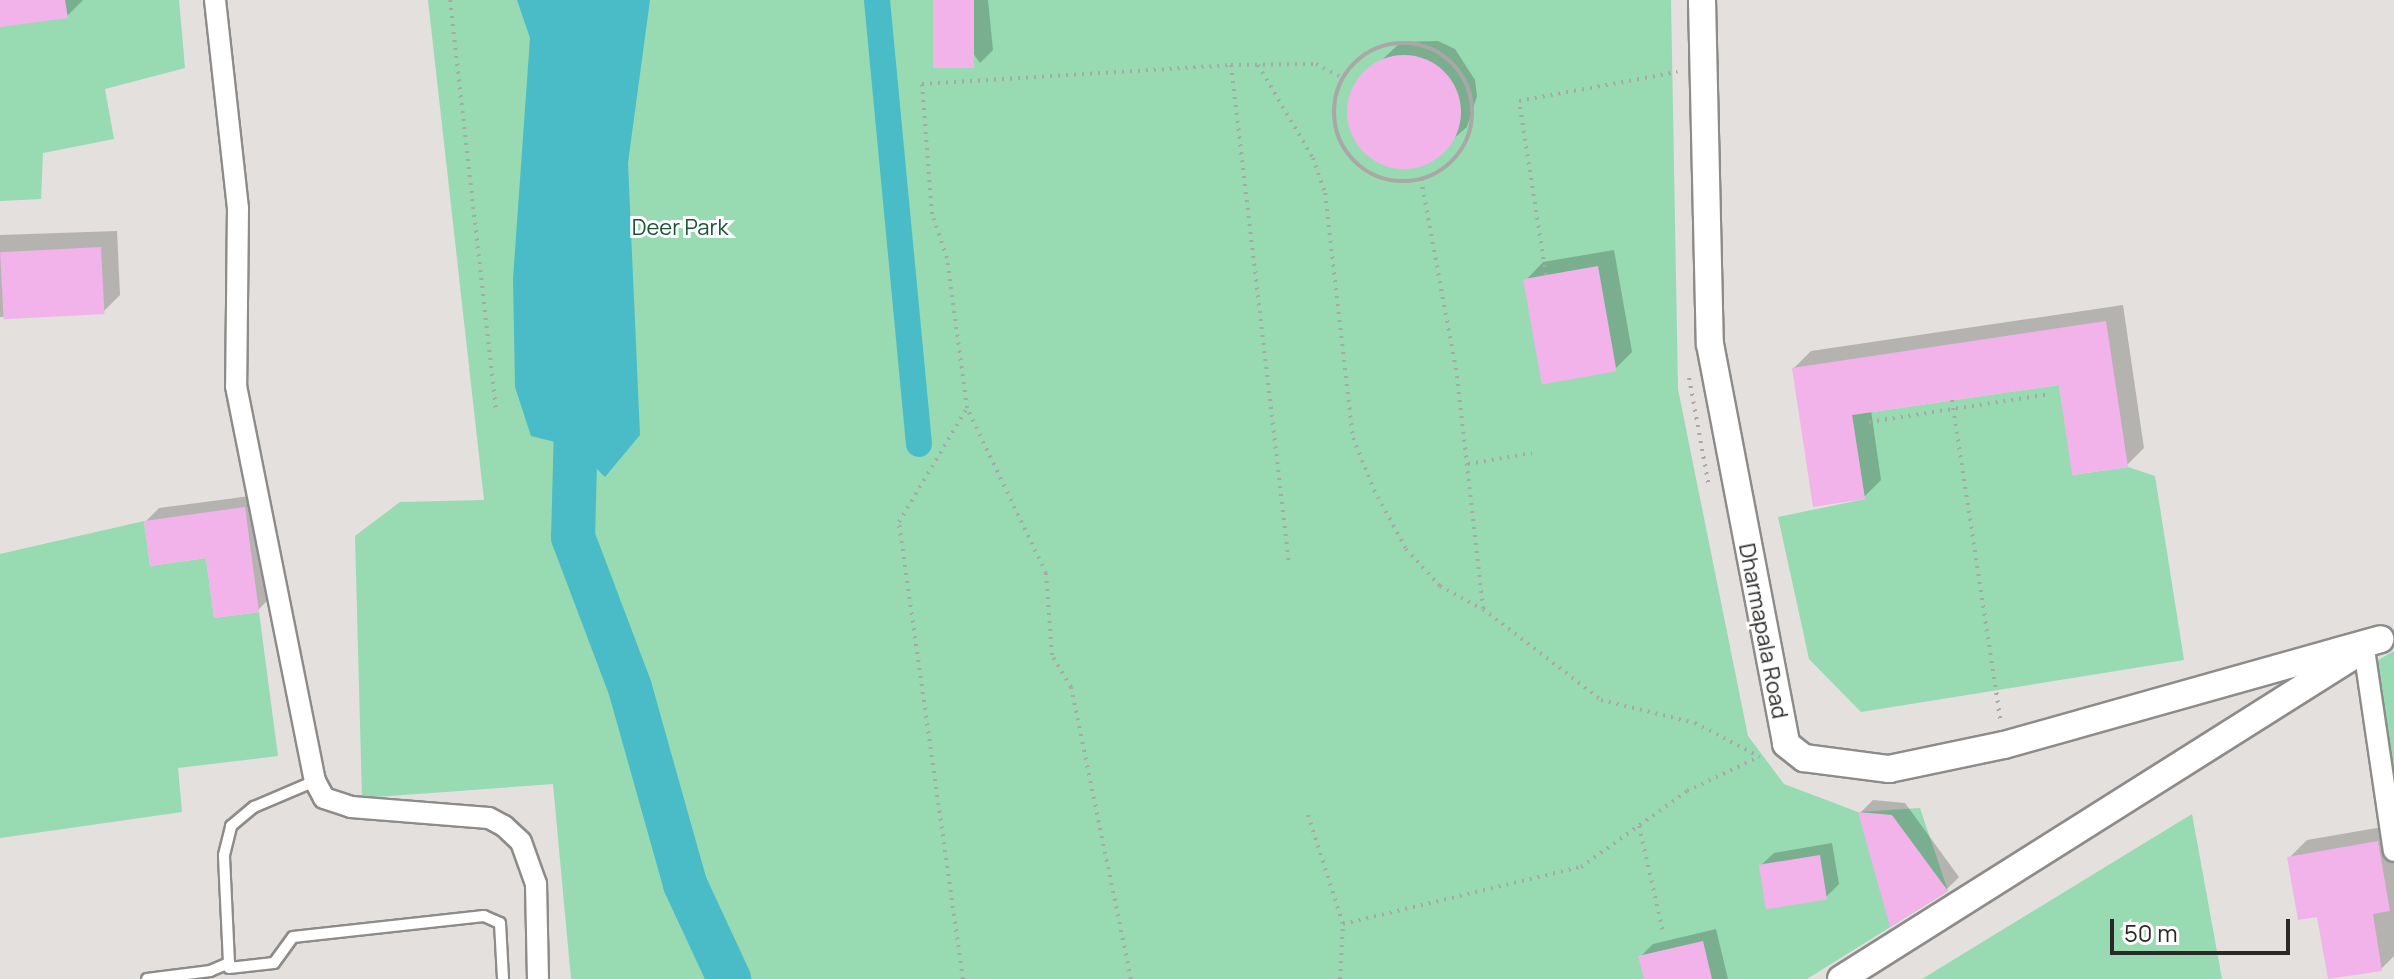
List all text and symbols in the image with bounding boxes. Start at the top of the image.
park label: Deer Park [632,215,728,241]
street label: Dharmapala Road [1733,541,1793,721]
scale bar [2114,903,2294,953]
text: 50 m [2124,916,2178,949]

